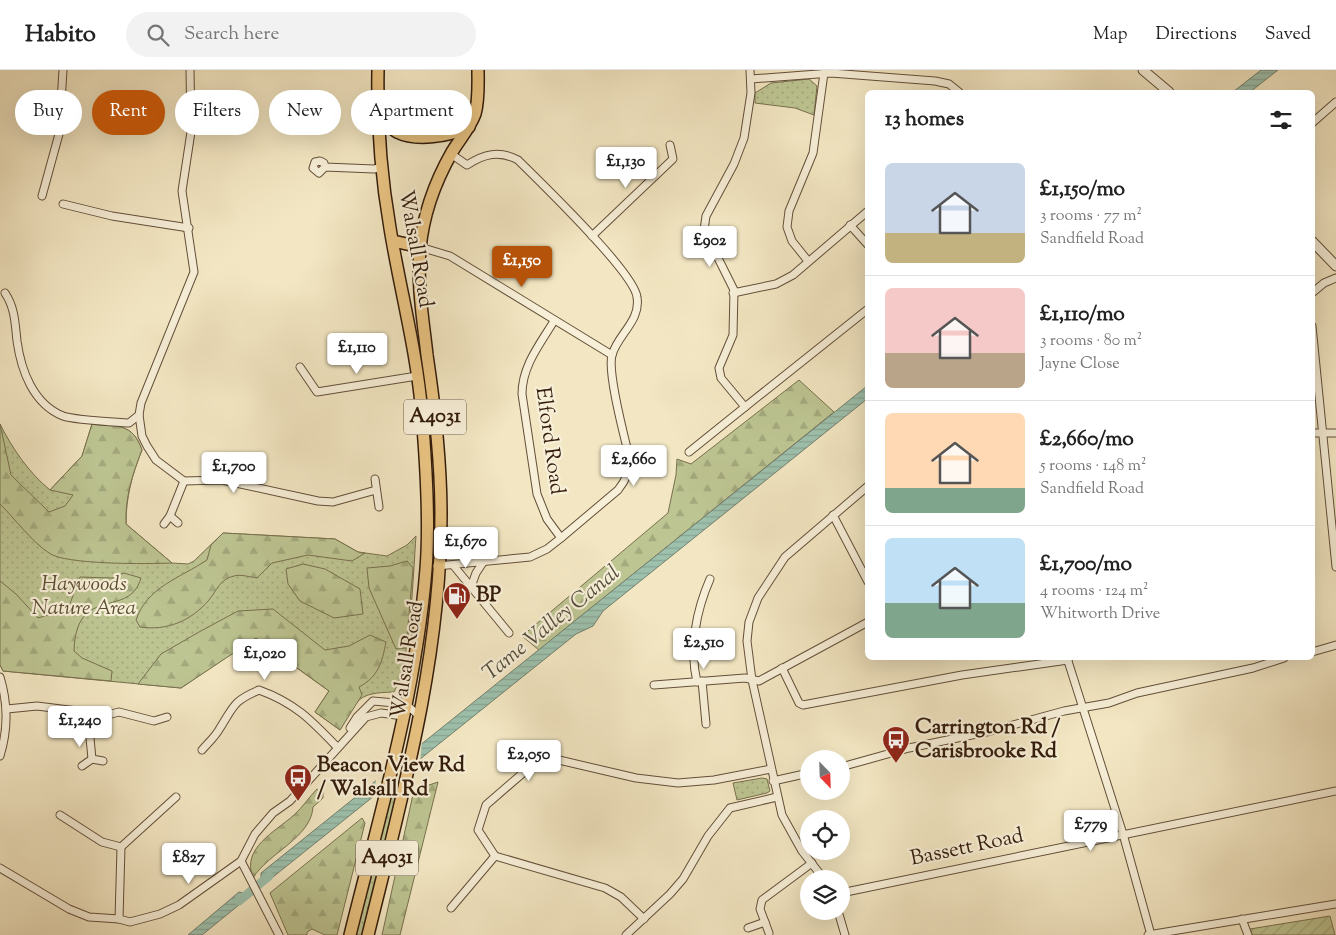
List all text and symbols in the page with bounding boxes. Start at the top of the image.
search box [126,12,476,57]
text: Habito [25,18,96,52]
icon: search [144,21,172,49]
text: Search here [184,21,279,48]
text: Map [1093,22,1128,48]
text: Directions [1156,22,1237,48]
text: Saved [1265,22,1311,48]
chip: Buy [15,90,82,135]
chip: Rent [92,90,165,135]
chip: Filters [175,90,259,135]
chip: New [269,90,341,135]
chip: Apartment [351,90,472,135]
text: 13 homes [885,105,964,135]
icon: filters [1267,106,1295,134]
pin: £1,130 [585,146,667,189]
text: £1,130 [607,151,645,174]
text: £1,150/mo [1040,175,1125,205]
icon: home [925,183,985,243]
street label: Walsall Road [390,188,440,310]
text: 3 rooms · 77 m² [1040,205,1142,228]
pin: £902 [680,226,740,268]
text: Sandfield Road [1040,228,1144,251]
text: £902 [694,230,726,253]
pin: £1,150 [481,246,563,288]
text: £1,150 [503,250,541,273]
text: £1,110/mo [1040,300,1125,330]
icon: home [925,308,985,368]
text: 3 rooms · 80 m² [1040,330,1142,353]
pin: £1,110 [316,332,398,375]
text: £1,110 [338,337,376,360]
text: Jayne Close [1040,353,1120,376]
street label: Elford Road [527,385,571,497]
road number: A4031 [404,400,466,434]
text: £2,660/mo [1040,425,1134,455]
icon: home [925,433,985,493]
pin: £2,660 [593,444,675,487]
text: £2,660 [612,449,656,472]
pin: £1,700 [193,452,275,494]
text: 5 rooms · 148 m² [1040,455,1146,478]
text: £1,700 [213,456,256,479]
text: Sandfield Road [1040,478,1144,501]
pin: £1,670 [425,526,507,569]
text: £1,670 [445,531,487,554]
text: £1,700/mo [1040,550,1132,580]
water label: Tame Valley Canal [476,558,628,690]
icon: home [925,558,985,618]
park label: Haywoods Nature Area [32,570,136,624]
text: 4 rooms · 124 m² [1040,580,1148,603]
fuel station icon: BP [442,581,472,620]
place label: BP [476,581,501,611]
street label: Walsall Road [384,599,432,721]
text: Whitworth Drive [1040,603,1160,626]
pin: £2,510 [663,628,745,670]
text: £2,510 [684,632,724,655]
pin: £1,020 [224,638,306,681]
text: £1,020 [244,643,286,666]
pin: £1,240 [39,706,121,748]
text: £1,240 [59,710,101,733]
place label: Carrington Rd / Carisbrooke Rd [915,713,1061,767]
bus stop icon: Carrington Rd / Carisbrooke Rd [881,725,911,764]
pin: £2,050 [488,740,570,782]
text: £2,050 [508,744,550,767]
north arrow [800,750,850,800]
map controls [800,750,850,920]
place label: Beacon View Rd / Walsall Rd [317,751,465,805]
bus stop icon: Beacon View Rd / Walsall Rd [283,763,313,802]
button: locate [800,810,850,860]
pin: £779 [1061,810,1121,852]
text: £779 [1075,814,1107,837]
street label: Bassett Road [908,821,1027,875]
road number: A4031 [356,840,418,876]
pin: £827 [159,842,219,885]
text: £827 [173,847,205,870]
button: layers [800,870,850,920]

